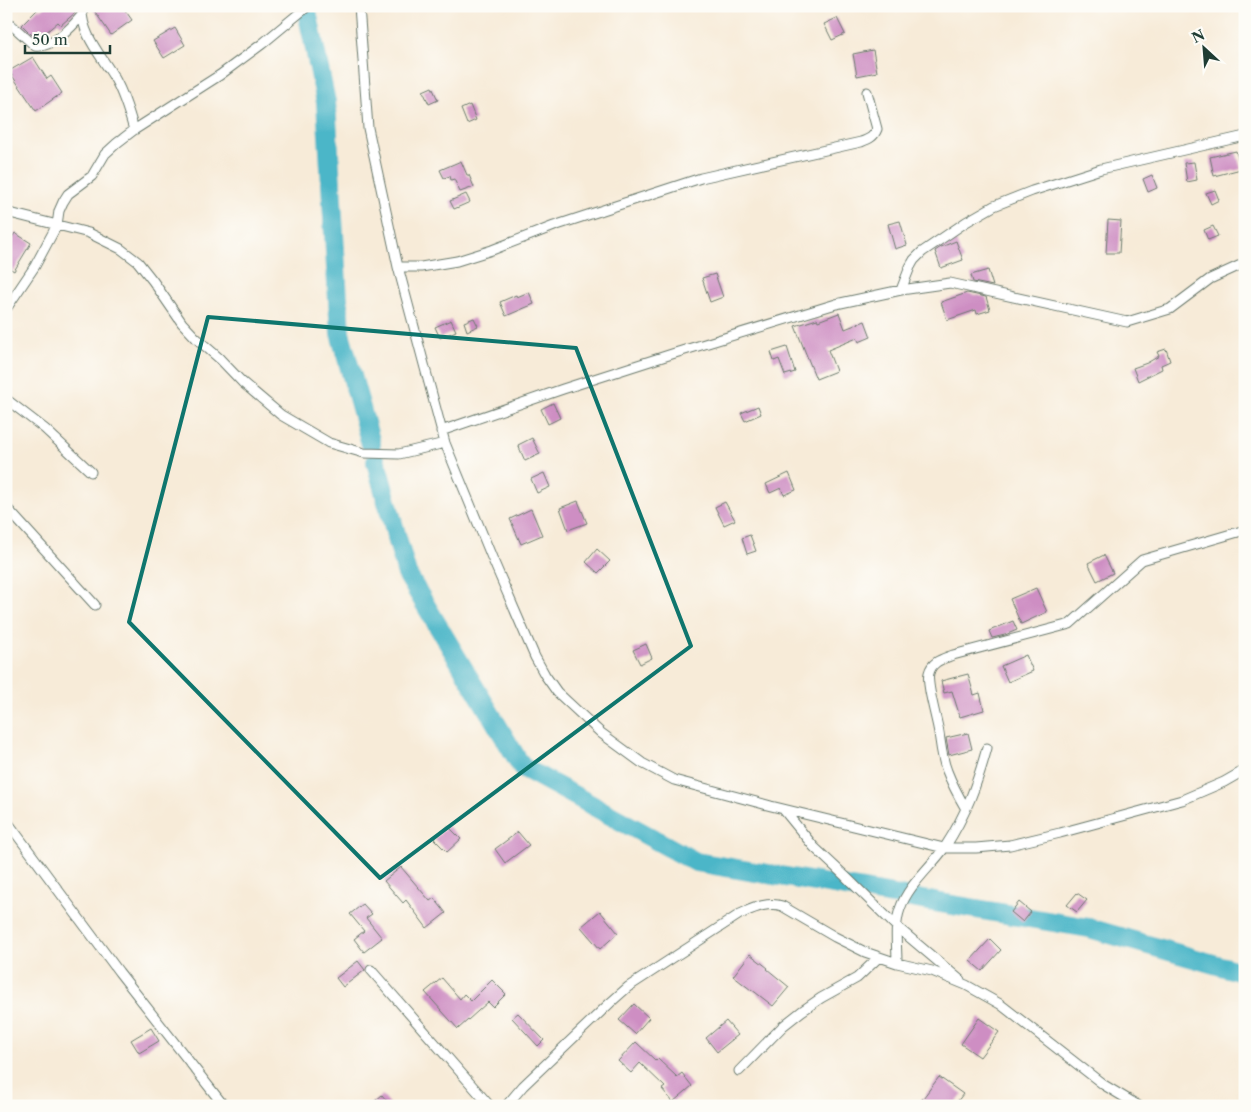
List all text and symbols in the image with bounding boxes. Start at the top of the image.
scale bar [25,22,110,54]
north arrow [1178,22,1228,72]
text: N [1189,26,1208,47]
text: 50 m [32,30,68,49]

